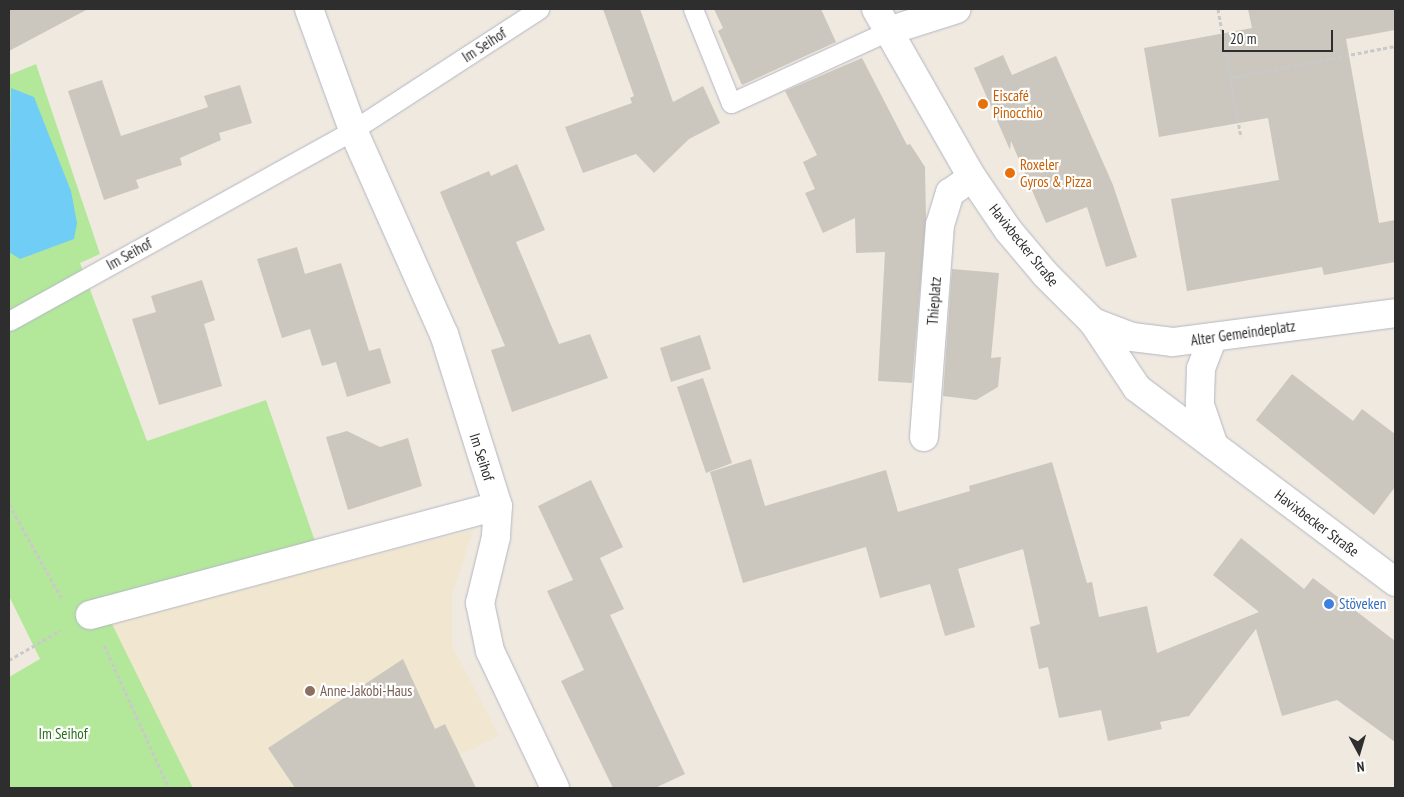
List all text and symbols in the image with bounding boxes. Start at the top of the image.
scale bar [1224,20,1335,52]
street label: Im Seihof [459,24,509,66]
text: 20 m [1230,29,1256,48]
place label: Eiscafé Pinocchio [993,86,1043,121]
marker: Eiscafé Pinocchio [977,98,989,110]
place label: Roxeler Gyros & Pizza [1020,155,1092,190]
marker: Roxeler Gyros & Pizza [1004,167,1016,179]
street label: Havixbecker Straße [985,200,1063,290]
street label: Im Seihof [103,234,155,274]
street label: Thieplatz [923,276,945,326]
street label: Alter Gemeindeplatz [1189,317,1297,349]
street label: Im Seihof [466,431,498,483]
street label: Havixbecker Straße [1271,486,1363,560]
place label: Stöveken [1339,595,1386,613]
marker: Stöveken [1323,598,1335,610]
place label: Anne-Jakobi-Haus [320,682,412,700]
marker: Anne-Jakobi-Haus [304,685,316,697]
park label: Im Seihof [38,725,88,743]
north arrow [1334,727,1384,777]
text: N [1356,758,1365,776]

